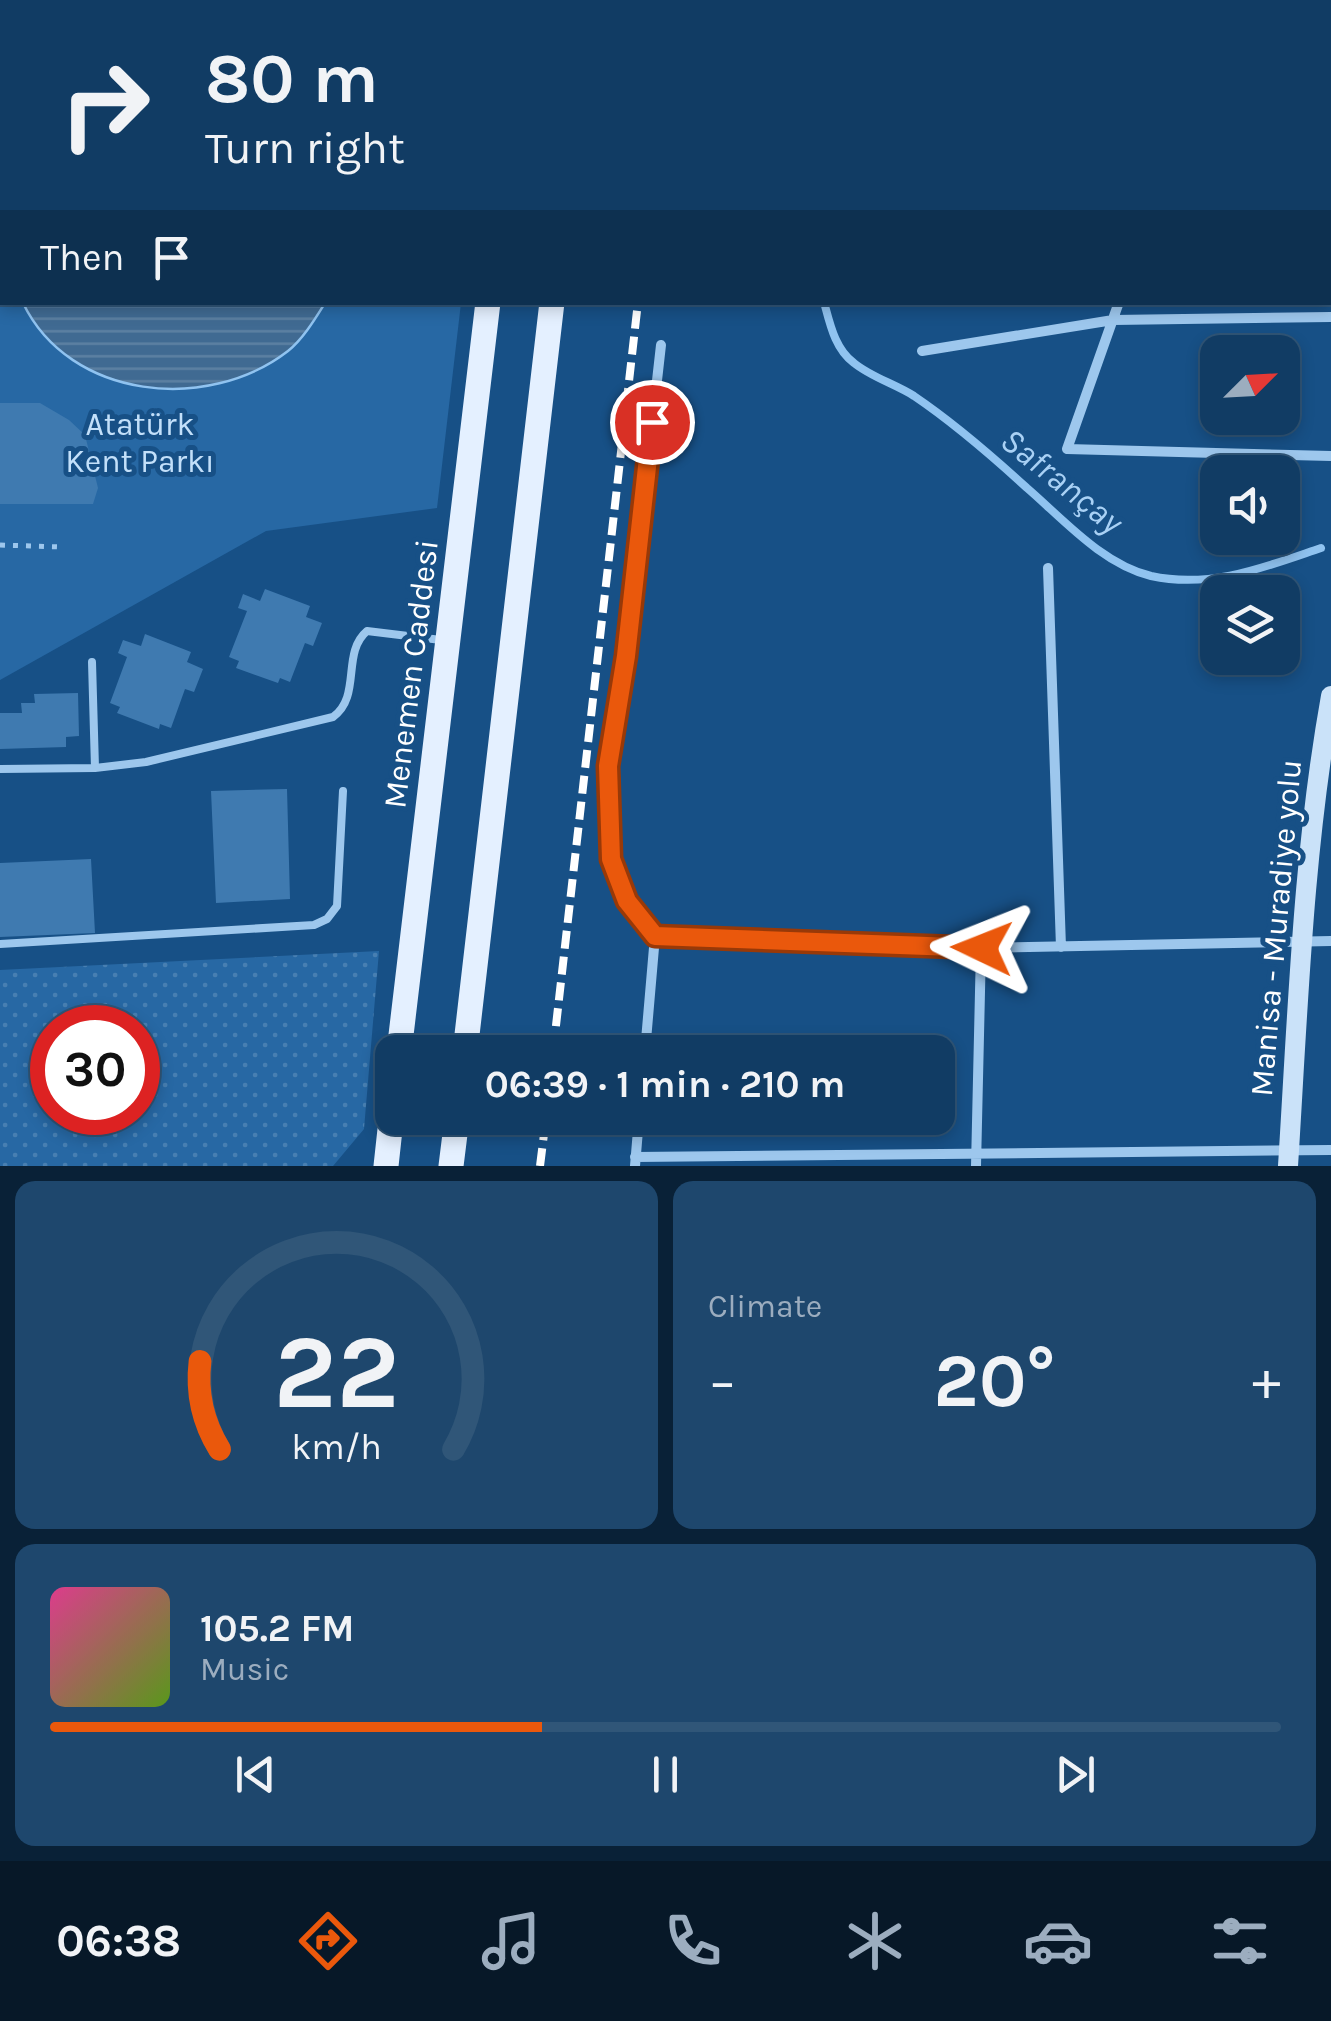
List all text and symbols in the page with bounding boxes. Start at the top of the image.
text: 80 m [205,38,379,120]
icon: right [40,40,170,170]
text: Turn right [205,122,405,174]
icon: arrive [144,230,199,285]
text: Then [40,235,124,280]
north arrow [1200,335,1300,435]
map controls [1200,335,1300,675]
pin [610,380,695,465]
icon: arrive [625,395,680,450]
park label: Atatürk Kent Parkı [65,406,215,480]
water label: Safrançay [993,419,1133,544]
button: sound [1200,455,1300,555]
street label: Menemen Caddesi [376,538,446,810]
button: layers [1200,575,1300,675]
street label: Manisa - Muradiye yolu [1243,758,1309,1098]
position arrow [930,896,1034,1000]
speed limit sign: 30 [30,1005,160,1135]
text: 06:39 · 1 min · 210 m [485,1062,845,1107]
text: Climate [708,1288,822,1325]
text: 22 [274,1312,399,1433]
text: 20° [934,1337,1055,1425]
text: − [708,1349,737,1413]
text: + [1252,1349,1281,1413]
text: km/h [291,1426,382,1468]
text: 105.2 FM [200,1606,354,1651]
text: Music [200,1651,289,1688]
icon: previous [228,1747,283,1802]
icon: pause [638,1747,693,1802]
icon: next [1048,1747,1103,1802]
icon: directions [293,1906,363,1976]
icon: music [476,1906,546,1976]
icon: phone [658,1906,728,1976]
icon: climate [840,1906,910,1976]
icon: car [1023,1906,1093,1976]
icon: filters [1205,1906,1275,1976]
text: 06:38 [56,1915,181,1967]

